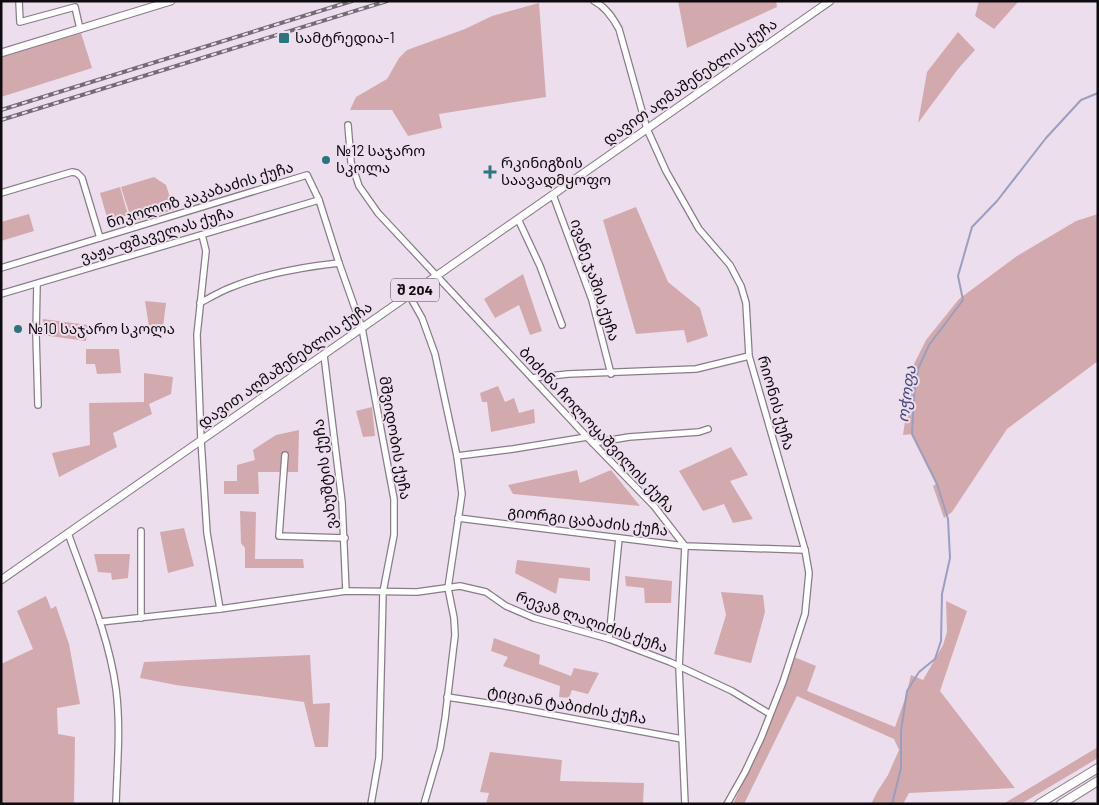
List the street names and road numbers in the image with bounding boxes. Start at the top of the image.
street label: დავით აღმაშენებლის ქუჩა [599,14,781,149]
street label: ნიკოლოზ კაკაბაძის ქუჩა [104,157,296,232]
street label: ვაჟა-ფშაველას ქუჩა [78,202,236,267]
street label: ივანე ჯაშის ქუჩა [567,216,624,343]
road number: შ 204 [391,278,439,302]
street label: დავით აღმაშენებლის ქუჩა [194,297,376,432]
street label: ბიძინა ჩოლოყაშვილის ქუჩა [515,343,679,517]
street label: რიონის ქუჩა [754,353,799,452]
street label: მშვიდობის ქუჩა [375,375,416,501]
street label: ვახუშტის ქუჩა [308,418,341,530]
street label: გიორგი ცაბაძის ქუჩა [507,501,669,540]
street label: რევაზ ლაღიძის ქუჩა [514,587,671,656]
street label: ტიციან ტაბიძის ქუჩა [486,681,648,728]

